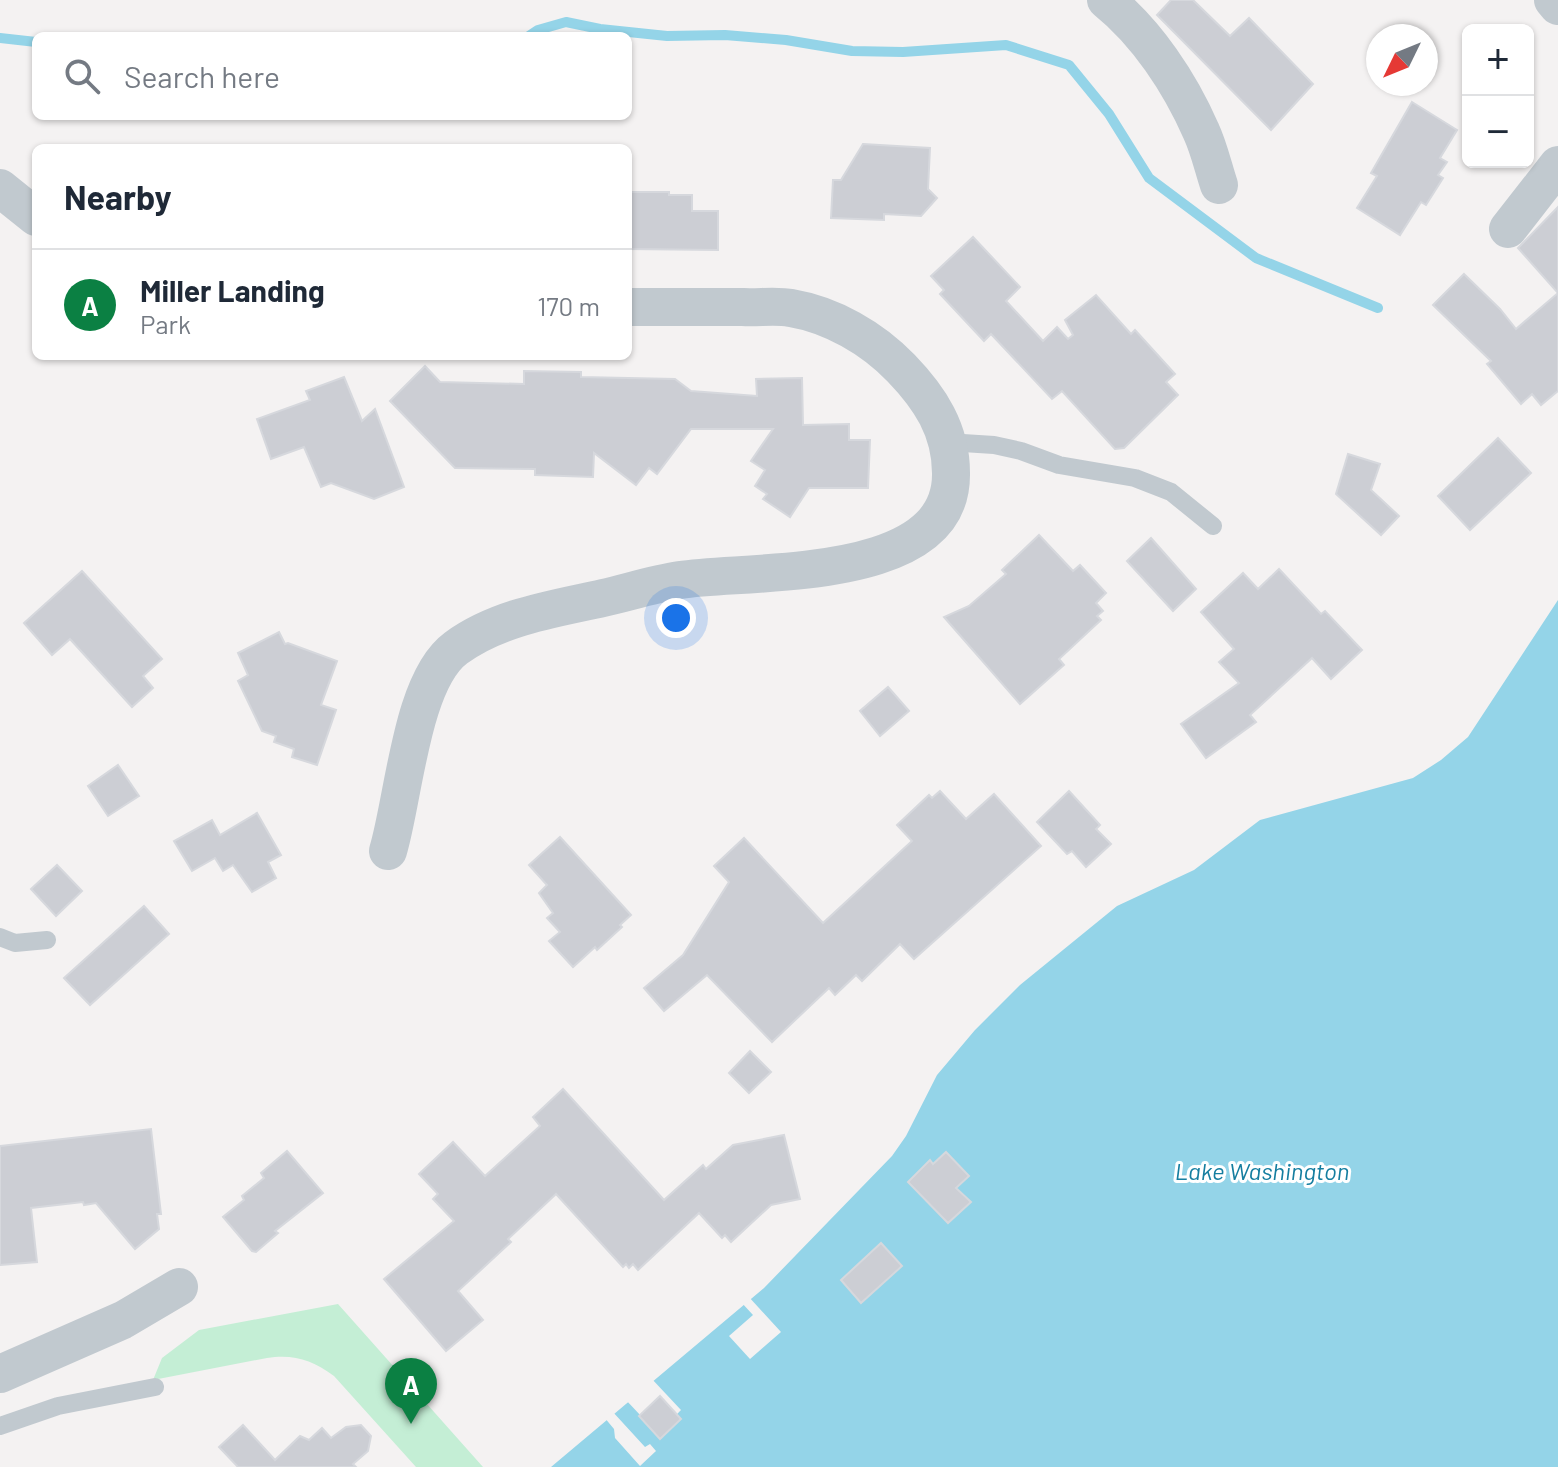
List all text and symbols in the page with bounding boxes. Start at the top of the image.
north arrow [1366,24,1438,96]
map controls [1462,24,1534,168]
button: + [1462,24,1534,96]
search box [32,32,632,120]
icon: search [60,54,104,98]
text: Search here [124,58,280,94]
button: − [1462,96,1534,168]
text: Nearby [64,176,172,217]
text: Miller Landing [140,272,325,308]
text: A [81,290,99,321]
text: 170 m [537,290,600,321]
text: Park [140,308,191,339]
your location [656,598,696,638]
water label: Lake Washington [1175,1156,1349,1185]
pin: A [385,1358,437,1424]

